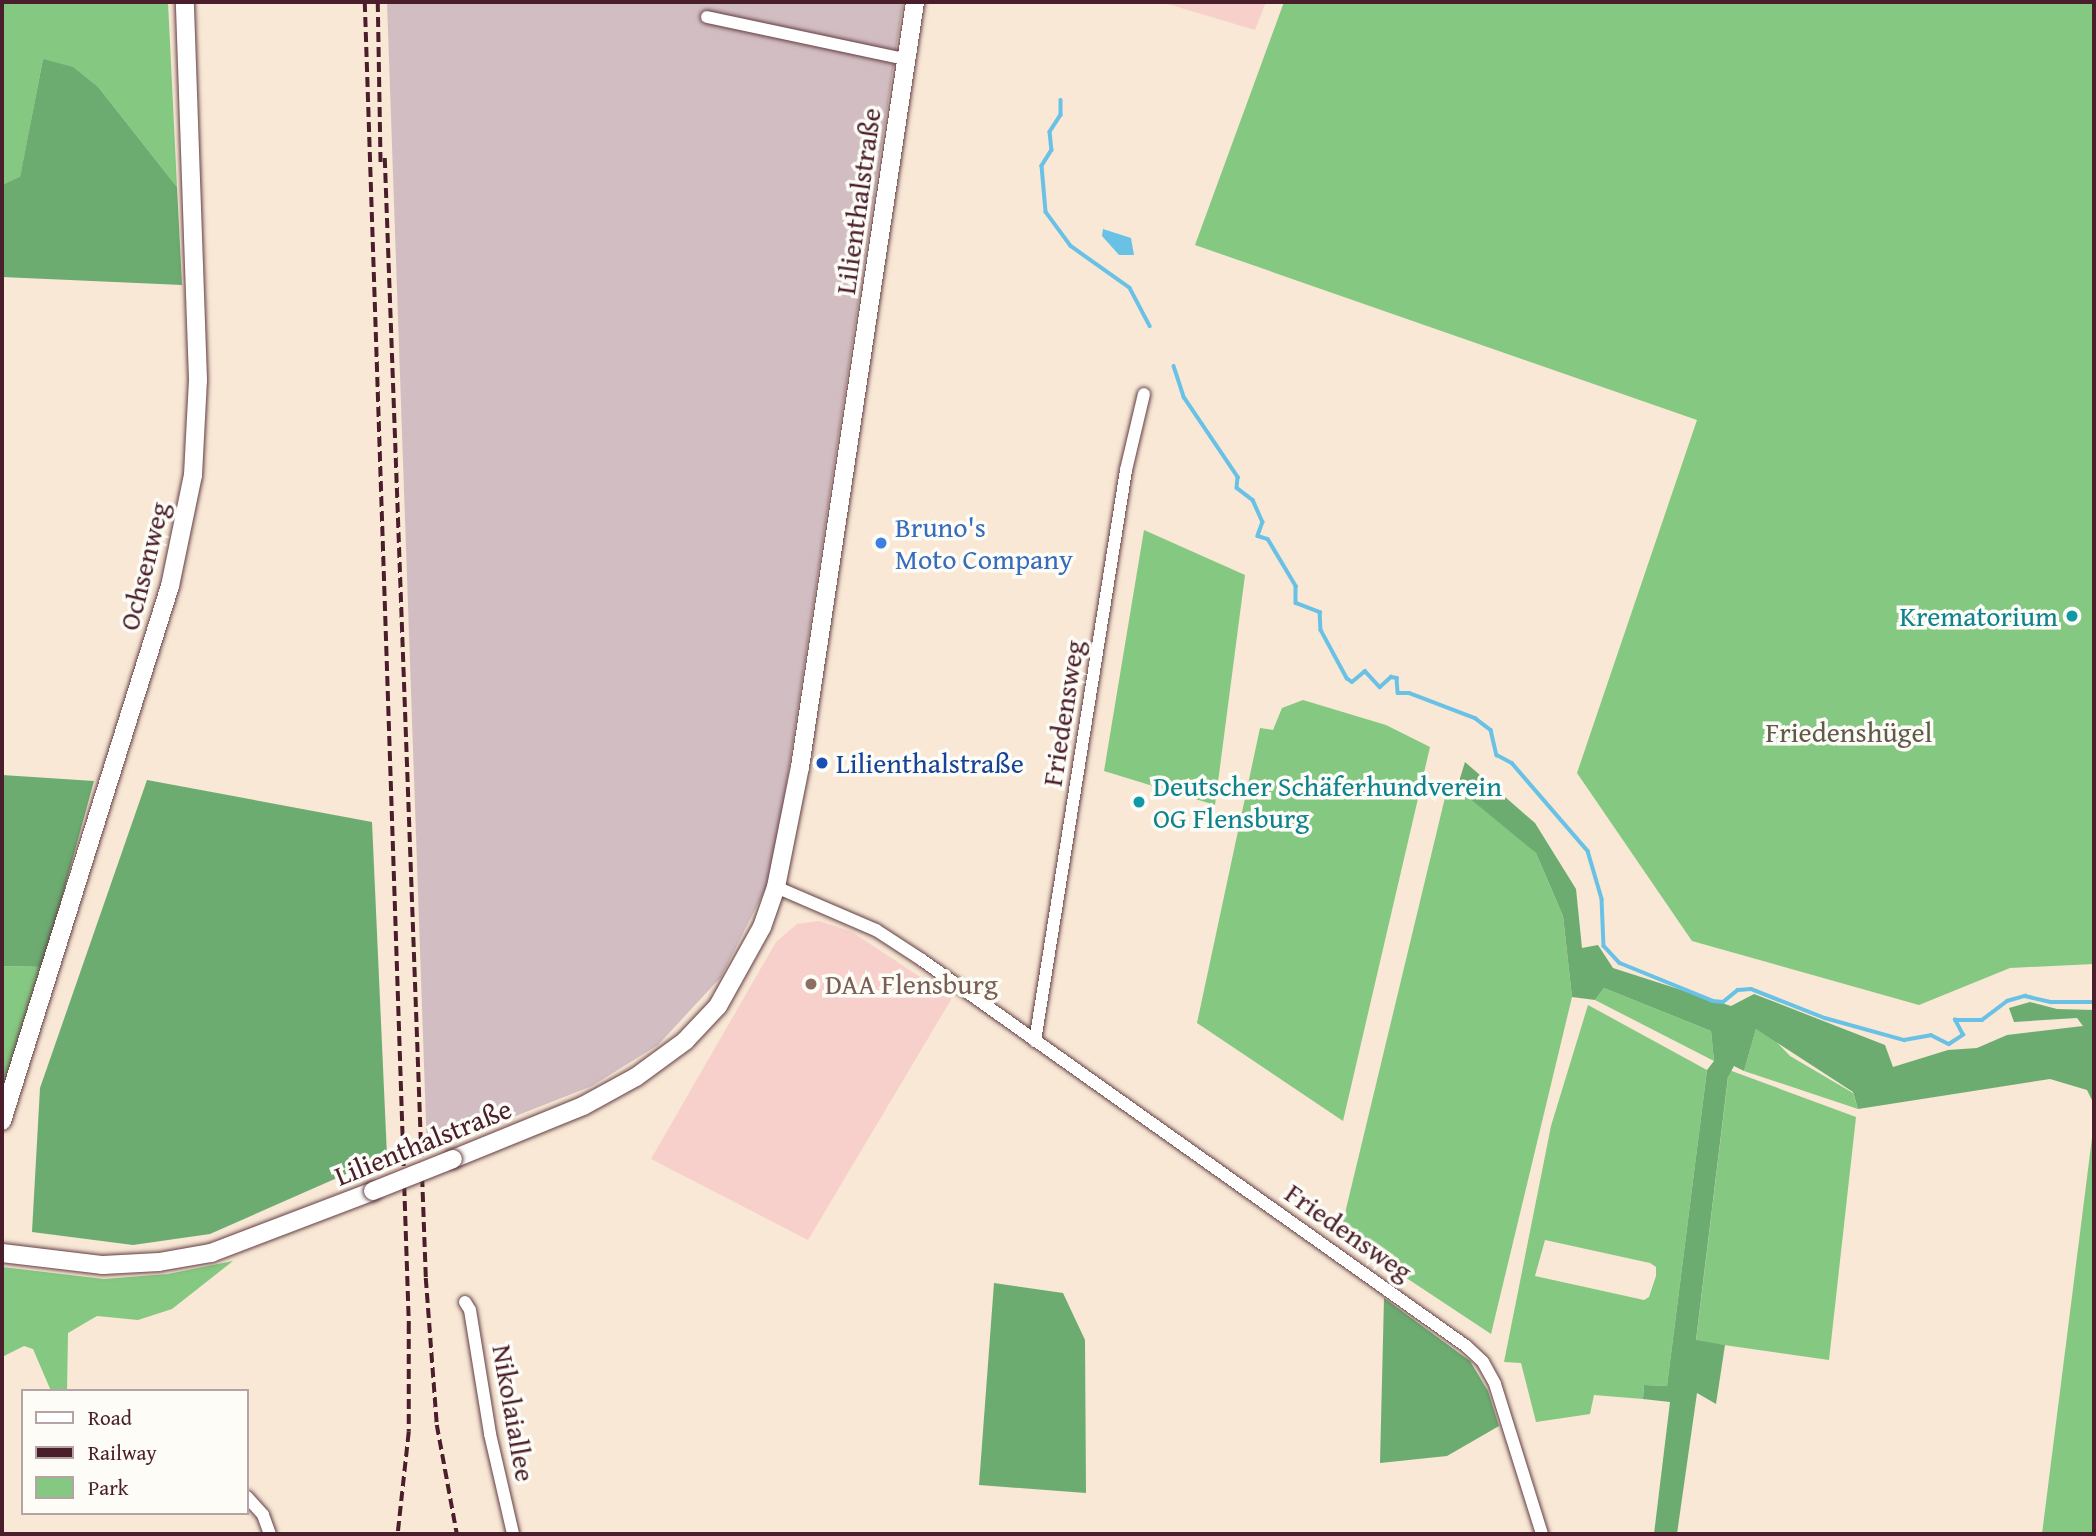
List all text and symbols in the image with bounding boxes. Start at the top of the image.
street label: Lilienthalstraße [828,106,888,296]
street label: Ochsenweg [112,498,176,634]
place label: Bruno's Moto Company [895,510,1073,576]
marker: Bruno's Moto Company [873,535,889,551]
place label: Krematorium [1899,599,2058,633]
marker: Krematorium [2064,608,2080,624]
street label: Friedensweg [1035,638,1091,788]
park label: Friedenshügel [1766,715,1932,749]
place label: Lilienthalstraße [836,746,1024,780]
marker: Lilienthalstraße [814,755,830,771]
place label: Deutscher Schäferhundverein OG Flensburg [1153,769,1502,835]
marker: Deutscher Schäferhundverein OG Flensburg [1131,794,1147,810]
place label: DAA Flensburg [825,967,998,1001]
marker: DAA Flensburg [803,976,819,992]
street label: Lilienthalstraße [330,1091,516,1193]
street label: Friedensweg [1279,1176,1419,1288]
street label: Nikolaiallee [485,1342,543,1484]
legend [21,1389,248,1515]
text: Road [88,1402,132,1433]
text: Railway [88,1437,157,1468]
text: Park [88,1472,129,1503]

